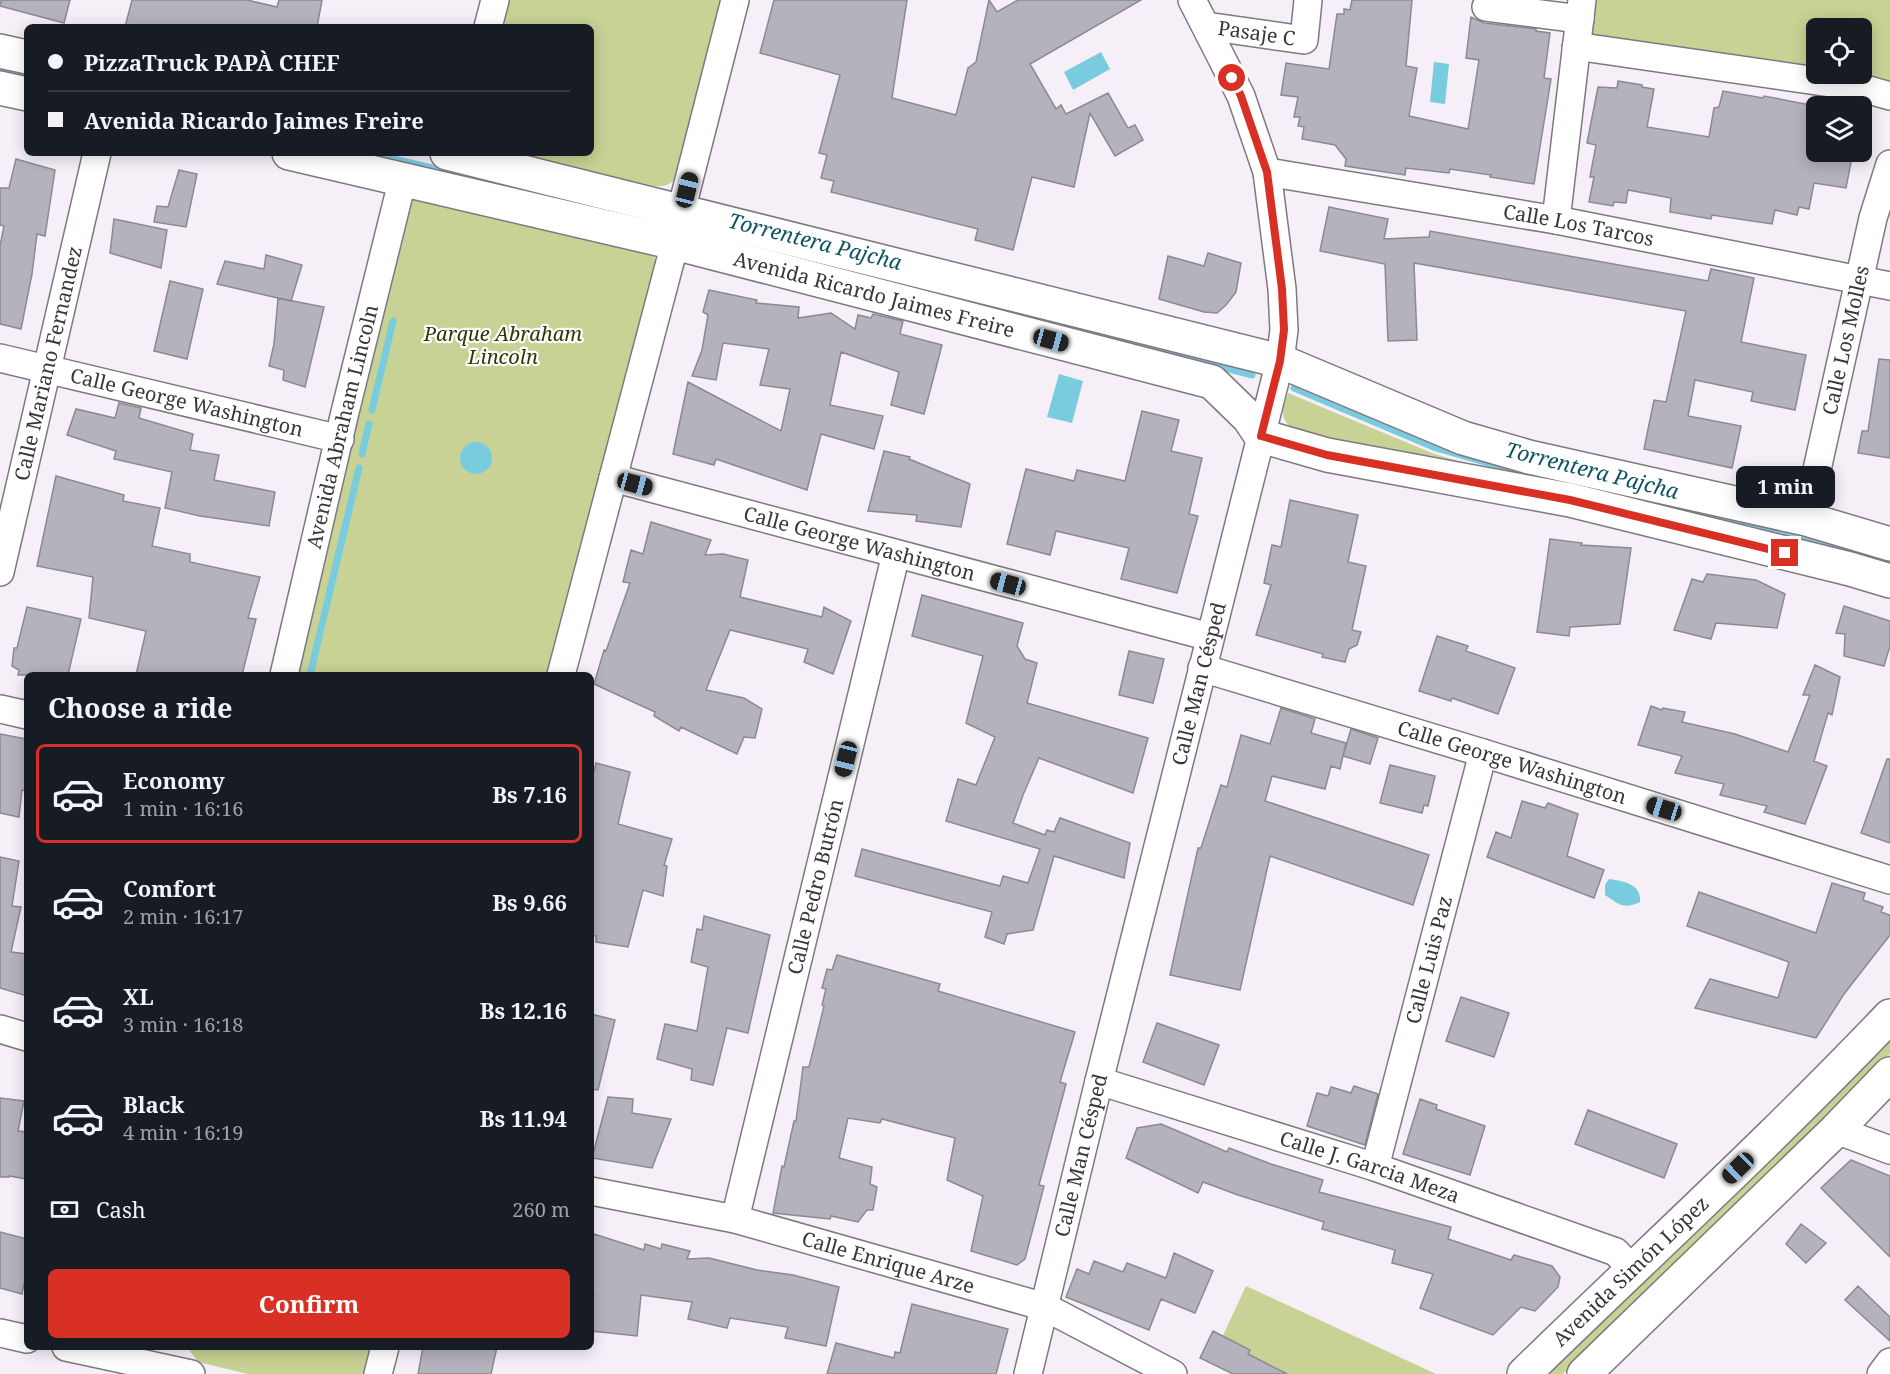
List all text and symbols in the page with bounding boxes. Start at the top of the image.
street label: Pasaje C [1216,14,1297,52]
map controls [1806,18,1872,162]
button: locate [1806,18,1872,84]
text: PizzaTruck PAPÀ CHEF [84,47,340,77]
route start [1218,64,1245,91]
button: layers [1806,96,1872,162]
text: Avenida Ricardo Jaimes Freire [84,105,424,135]
car [674,170,700,210]
street label: Calle Los Tarcos [1501,197,1656,252]
water label: Torrentera Pajcha [726,206,906,276]
street label: Calle Mariano Fernandez [8,243,88,483]
street label: Avenida Ricardo Jaimes Freire [731,245,1018,343]
street label: Calle Los Molles [1816,263,1875,418]
street label: Avenida Abraham Lincoln [300,302,384,551]
park label: Parque Abraham Lincoln [423,320,582,370]
car [1031,327,1071,353]
street label: Calle George Washington [68,361,306,443]
water label: Torrentera Pajcha [1503,435,1683,505]
callout: 1 min [1736,466,1834,508]
car [615,471,655,497]
text: 1 min [1757,473,1814,500]
street label: Calle George Washington [741,499,978,587]
route end [1771,539,1798,566]
car [988,571,1028,597]
street label: Calle Man Césped [1165,599,1232,768]
text: Choose a ride [48,689,233,726]
street label: Calle George Washington [1394,714,1630,810]
car [833,739,859,779]
text: Economy [123,765,225,795]
icon: car [51,767,105,821]
text: Bs 7.16 [492,779,567,809]
text: 1 min · 16:16 [123,795,243,822]
car [1644,795,1684,823]
street label: Calle Pedro Butrón [781,796,849,977]
text: Comfort [123,873,216,903]
icon: car [51,875,105,929]
text: Bs 9.66 [492,887,567,917]
street label: Calle Luis Paz [1399,893,1458,1027]
text: 2 min · 16:17 [123,903,243,930]
text: XL [123,981,154,1011]
icon: car [51,983,105,1037]
text: Bs 12.16 [480,995,567,1025]
text: 3 min · 16:18 [123,1011,243,1038]
street label: Calle Man Césped [1048,1071,1113,1240]
text: Black [123,1089,184,1119]
icon: car [51,1091,105,1145]
text: Bs 11.94 [480,1103,567,1133]
text: 4 min · 16:19 [123,1119,243,1146]
street label: Calle J. Garcia Meza [1277,1124,1463,1209]
car [1719,1149,1757,1187]
street label: Avenida Simón López [1546,1190,1714,1352]
icon: cash [48,1193,81,1226]
text: Cash [96,1194,146,1224]
text: 260 m [512,1196,570,1223]
street label: Calle Enrique Arze [799,1225,978,1299]
button: Confirm [48,1269,570,1338]

